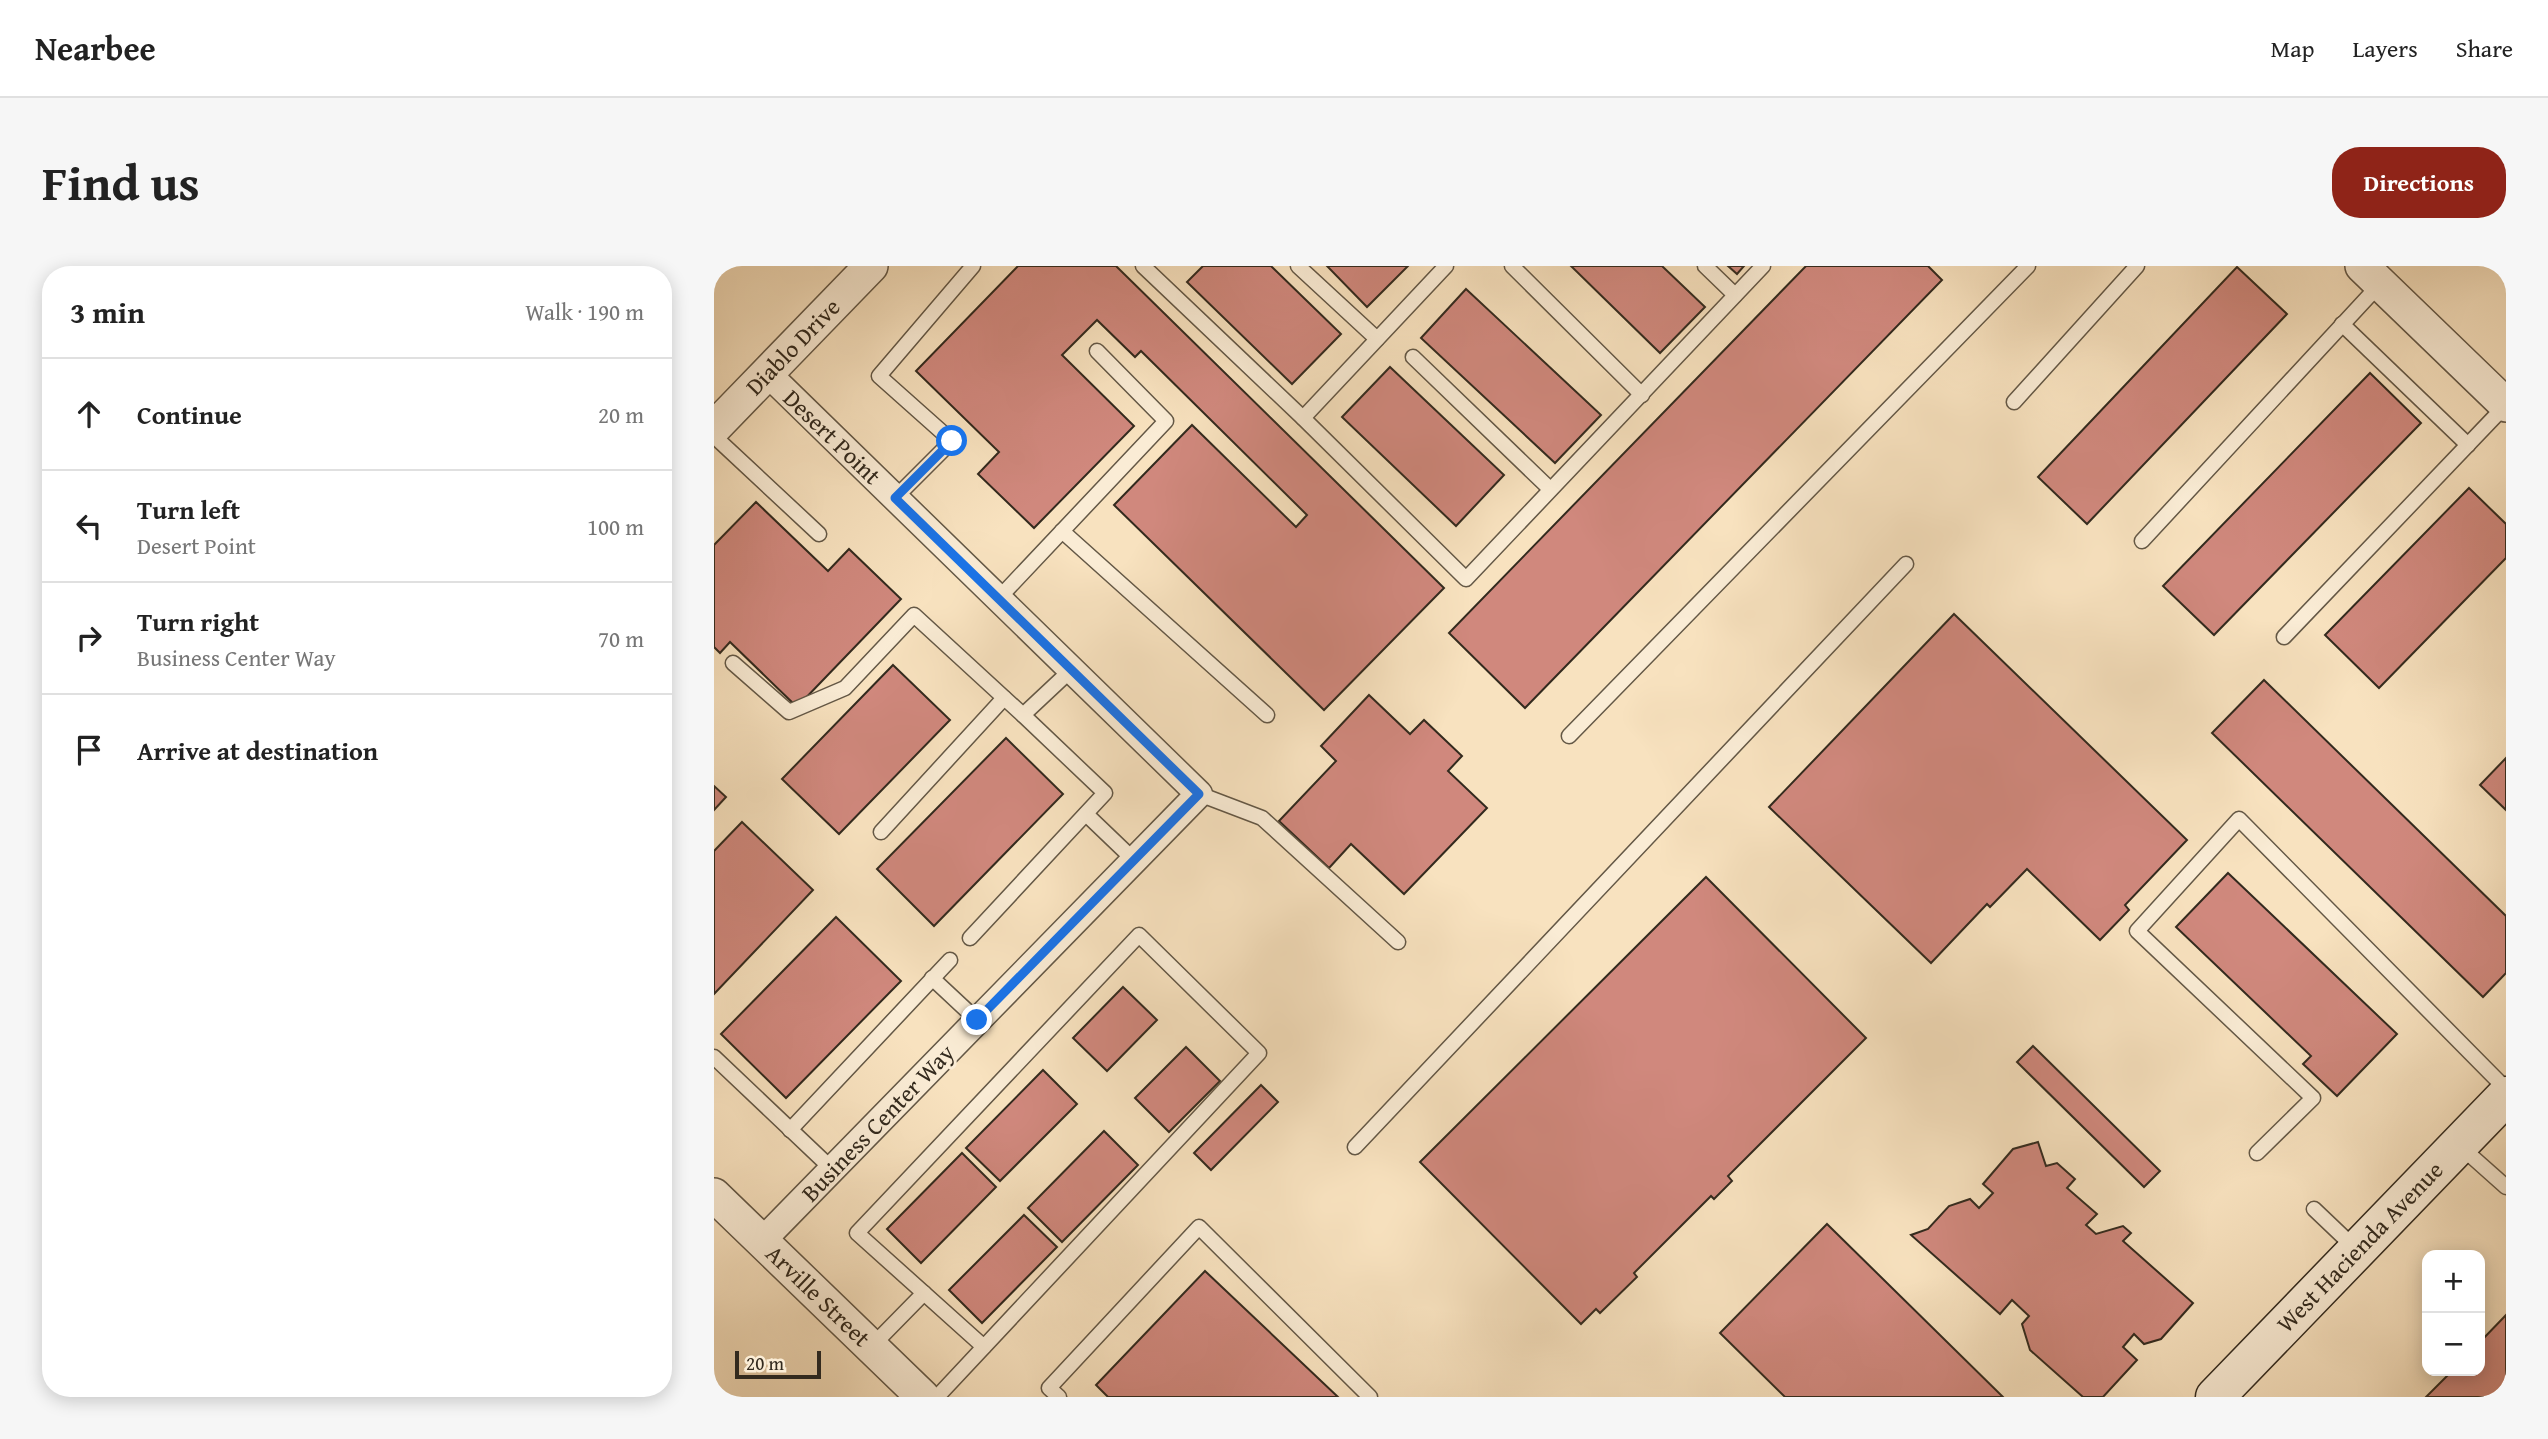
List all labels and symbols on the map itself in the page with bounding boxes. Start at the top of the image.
street label: Diablo Drive [737,290,848,403]
street label: Desert Point [776,381,890,493]
route start [936,425,967,456]
route end [961,1004,992,1035]
street label: Business Center Way [793,1036,962,1209]
street label: West Hacienda Avenue [2268,1153,2451,1340]
street label: Arville Street [758,1237,879,1355]
scale bar [735,1348,821,1380]

